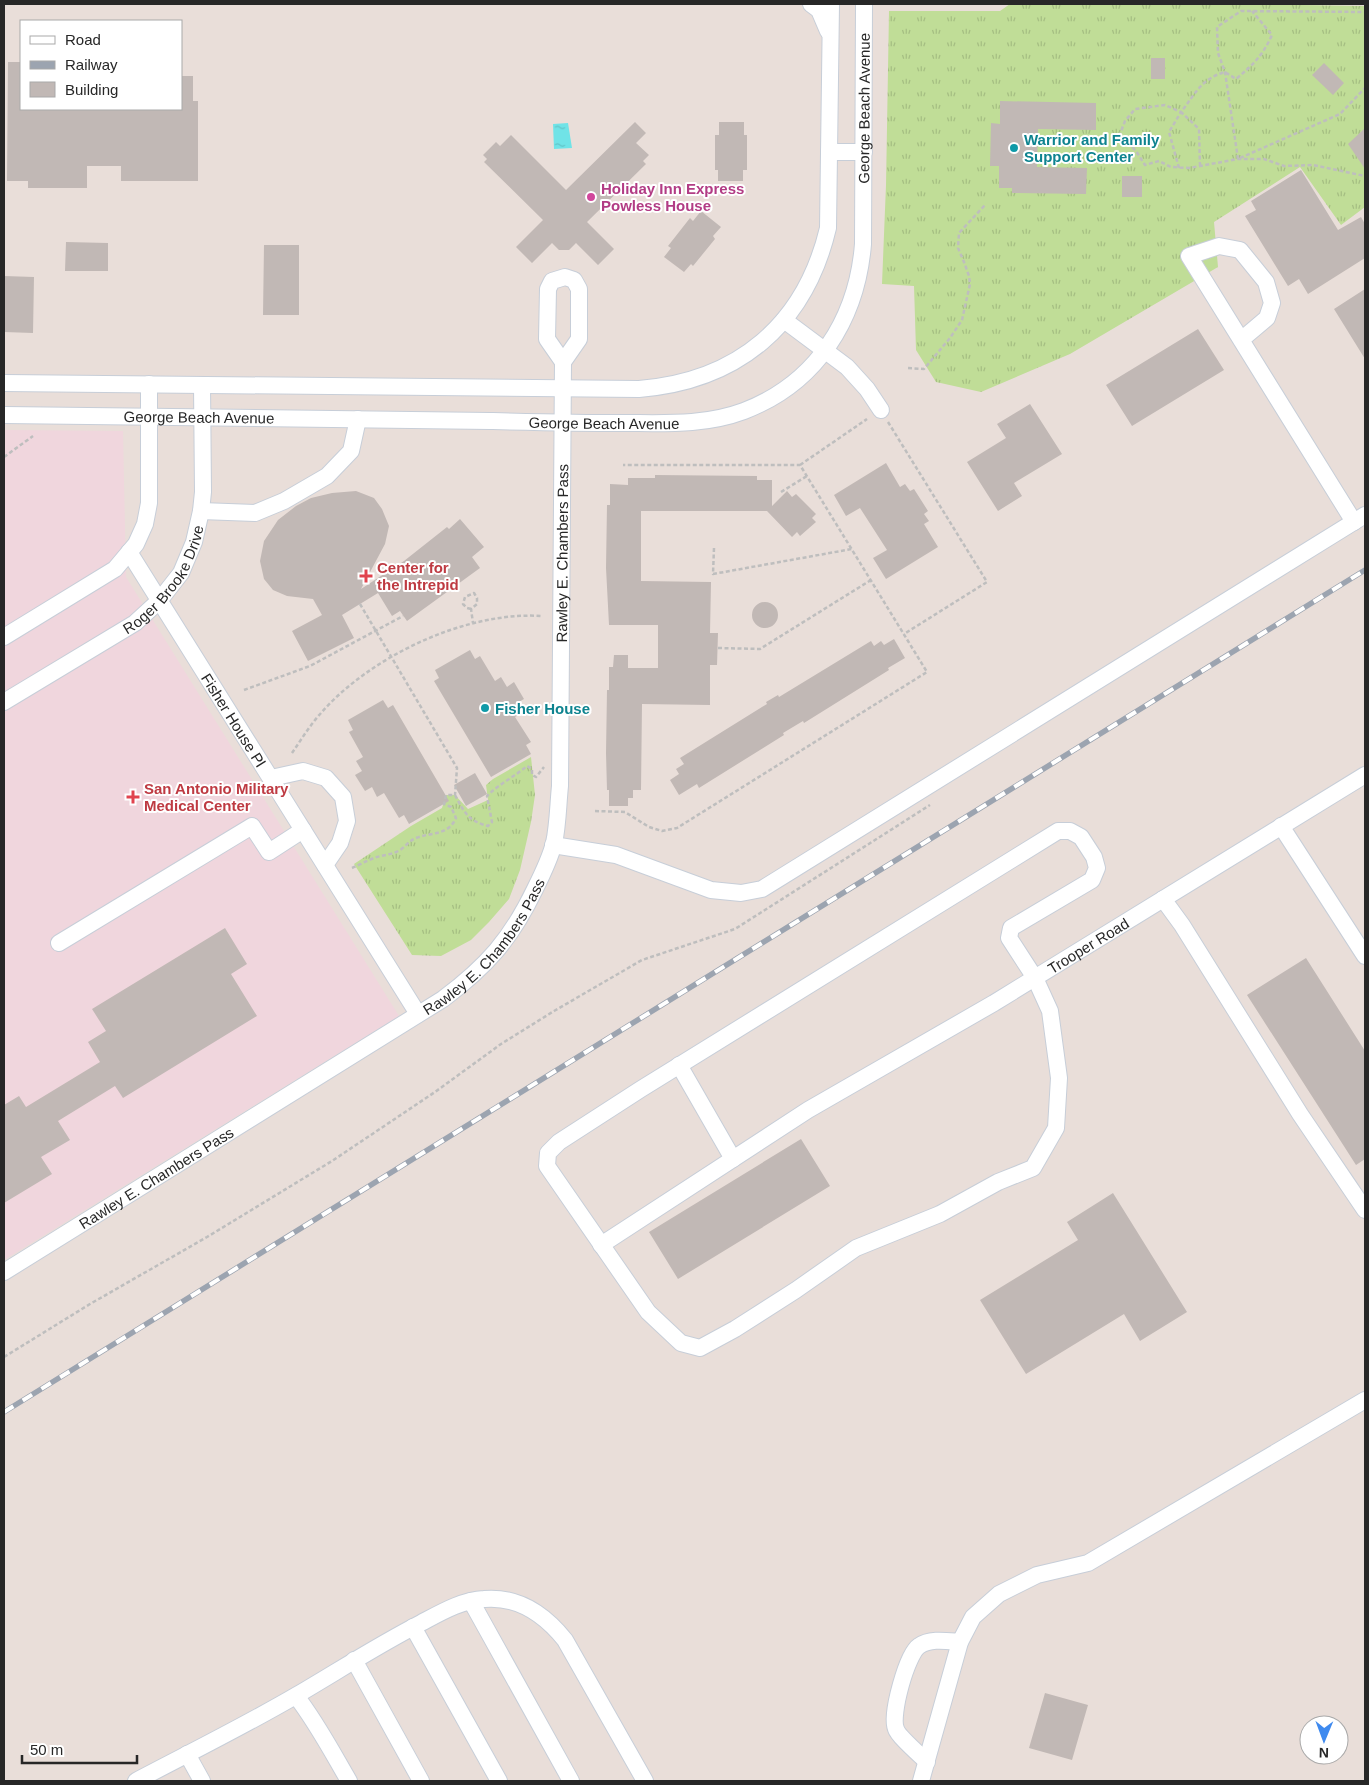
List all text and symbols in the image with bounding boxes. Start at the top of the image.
legend [20,20,182,110]
text: Road [65,31,101,48]
street label: George Beach Avenue [855,33,872,184]
text: Railway [65,56,118,73]
text: Building [65,81,118,98]
place label: Warrior and Family Support Center [1024,131,1160,165]
marker: Warrior and Family Support Center [1008,142,1020,154]
place label: Holiday Inn Express Powless House [601,180,744,214]
marker: Holiday Inn Express Powless House [585,191,597,203]
street label: George Beach Avenue [124,407,274,426]
street label: George Beach Avenue [528,413,680,432]
street label: Rawley E. Chambers Pass [553,464,571,643]
street label: Roger Brooke Drive [120,523,206,637]
place label: Center for the Intrepid [377,559,459,593]
marker: Center for the Intrepid [359,569,373,583]
street label: Fisher House Pl [198,670,270,770]
place label: Fisher House [495,700,590,717]
marker: Fisher House [479,702,491,714]
place label: San Antonio Military Medical Center [144,780,289,814]
marker: San Antonio Military Medical Center [126,790,140,804]
street label: Rawley E. Chambers Pass [420,875,548,1018]
street label: Trooper Road [1044,914,1132,977]
street label: Rawley E. Chambers Pass [76,1123,236,1232]
north arrow [1299,1715,1349,1765]
scale bar [22,1732,138,1764]
text: 50 m [30,1741,63,1758]
text: N [1319,1745,1329,1761]

